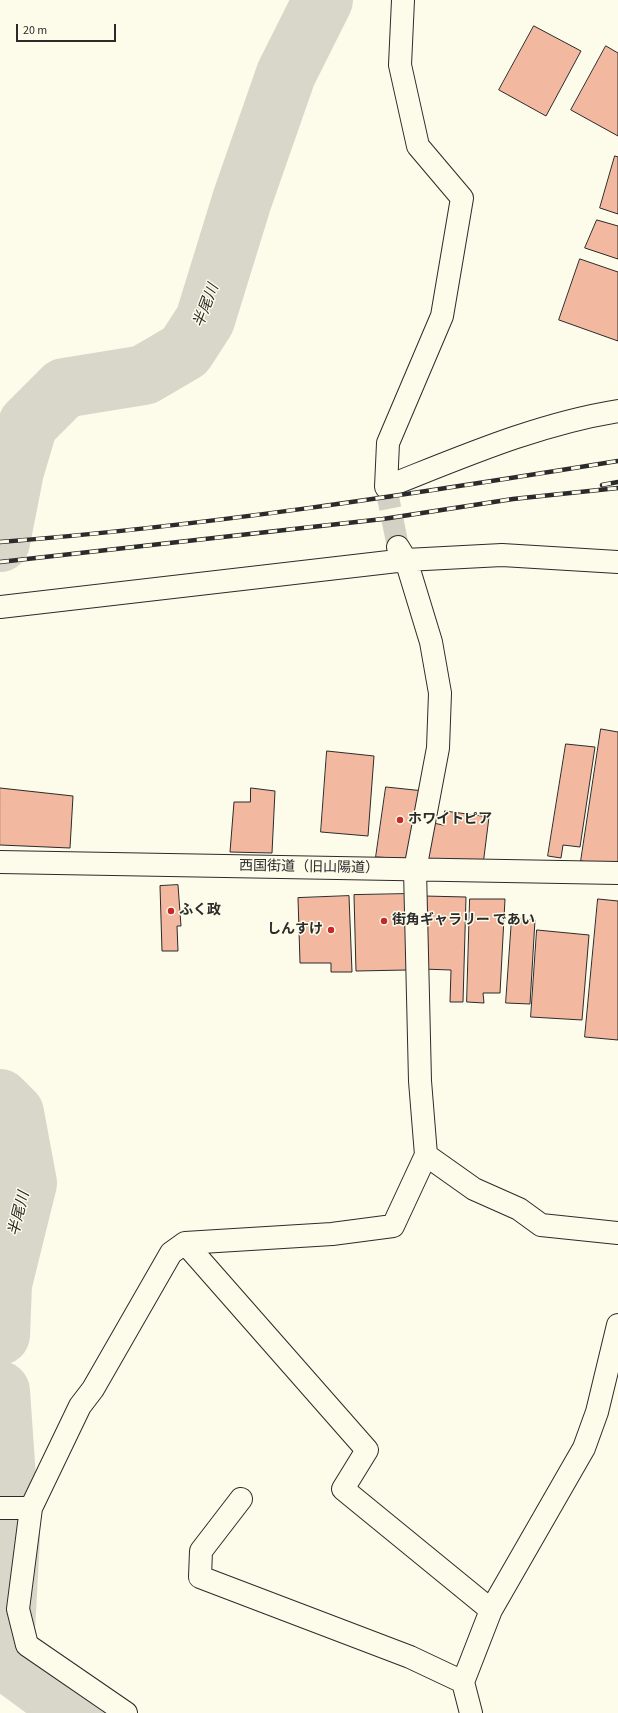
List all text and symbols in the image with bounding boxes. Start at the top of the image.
scale bar [18,16,118,42]
text: 20 m [23,22,47,39]
water label: 半尾川 [191,282,223,330]
place label: ホワイトピア [408,812,492,828]
marker: ホワイトピア [395,815,405,825]
street label: 西国街道（旧山陽道） [239,858,379,878]
place label: ふく政 [179,903,221,919]
marker: ふく政 [166,906,176,916]
place label: 街角ギャラリー であい [392,913,535,929]
marker: 街角ギャラリー であい [379,916,389,926]
place label: しんすけ [267,922,323,938]
marker: しんすけ [326,925,336,935]
water label: 半尾川 [6,1190,34,1238]

